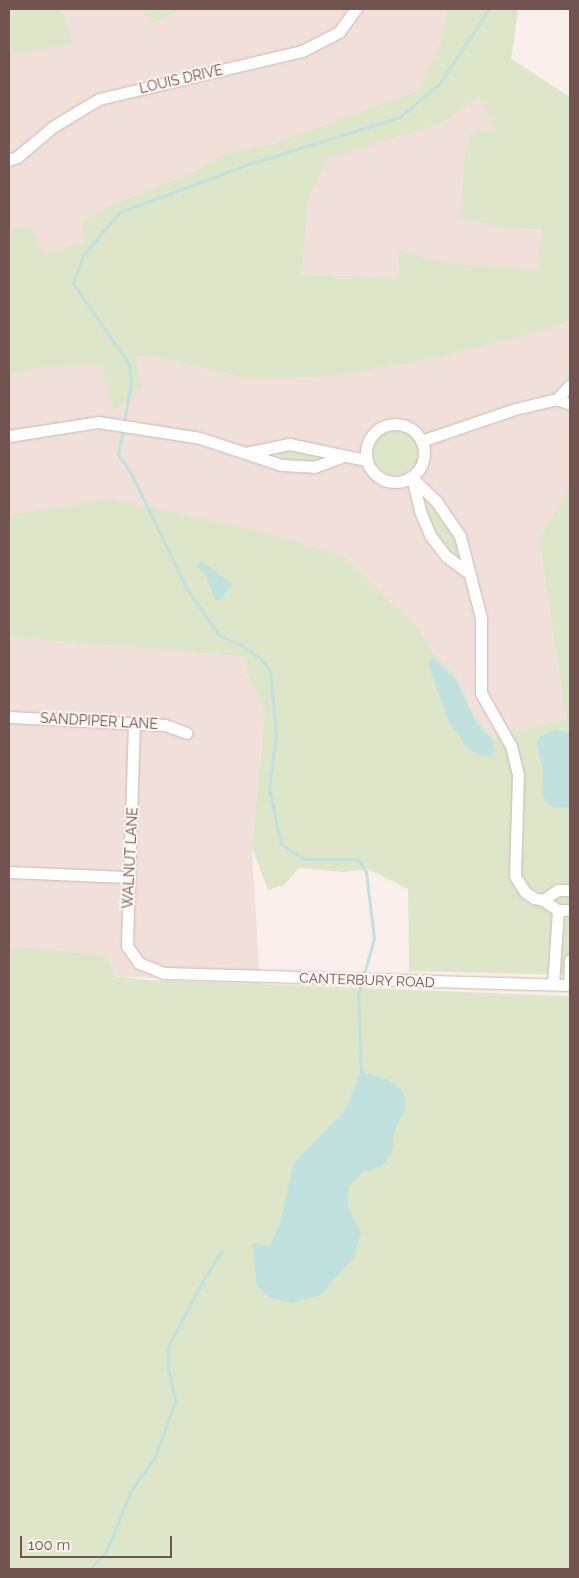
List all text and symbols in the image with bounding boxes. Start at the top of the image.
street label: LOUIS DRIVE [138,61,224,97]
street label: SANDPIPER LANE [40,710,158,732]
street label: WALNUT LANE [119,807,141,909]
street label: CANTERBURY ROAD [299,969,435,991]
scale bar [22,1526,175,1558]
text: 100 m [28,1536,70,1554]

